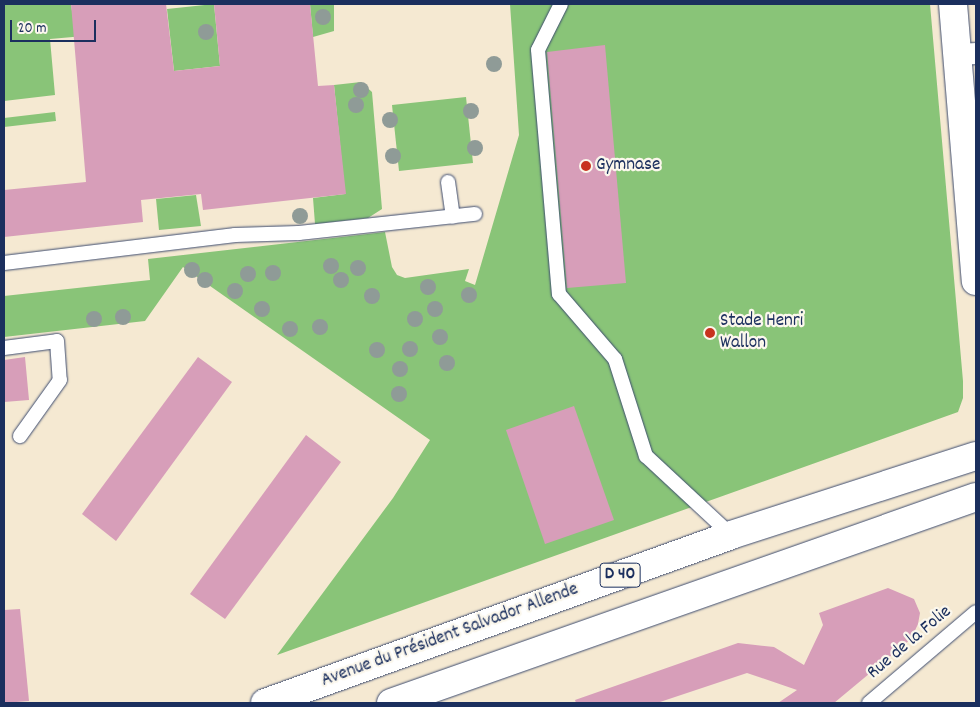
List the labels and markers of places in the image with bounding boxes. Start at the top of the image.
place label: Gymnase [596,155,660,177]
marker: Gymnase [580,160,592,172]
place label: Stade Henri Wallon [720,311,803,355]
marker: Stade Henri Wallon [704,327,716,339]

